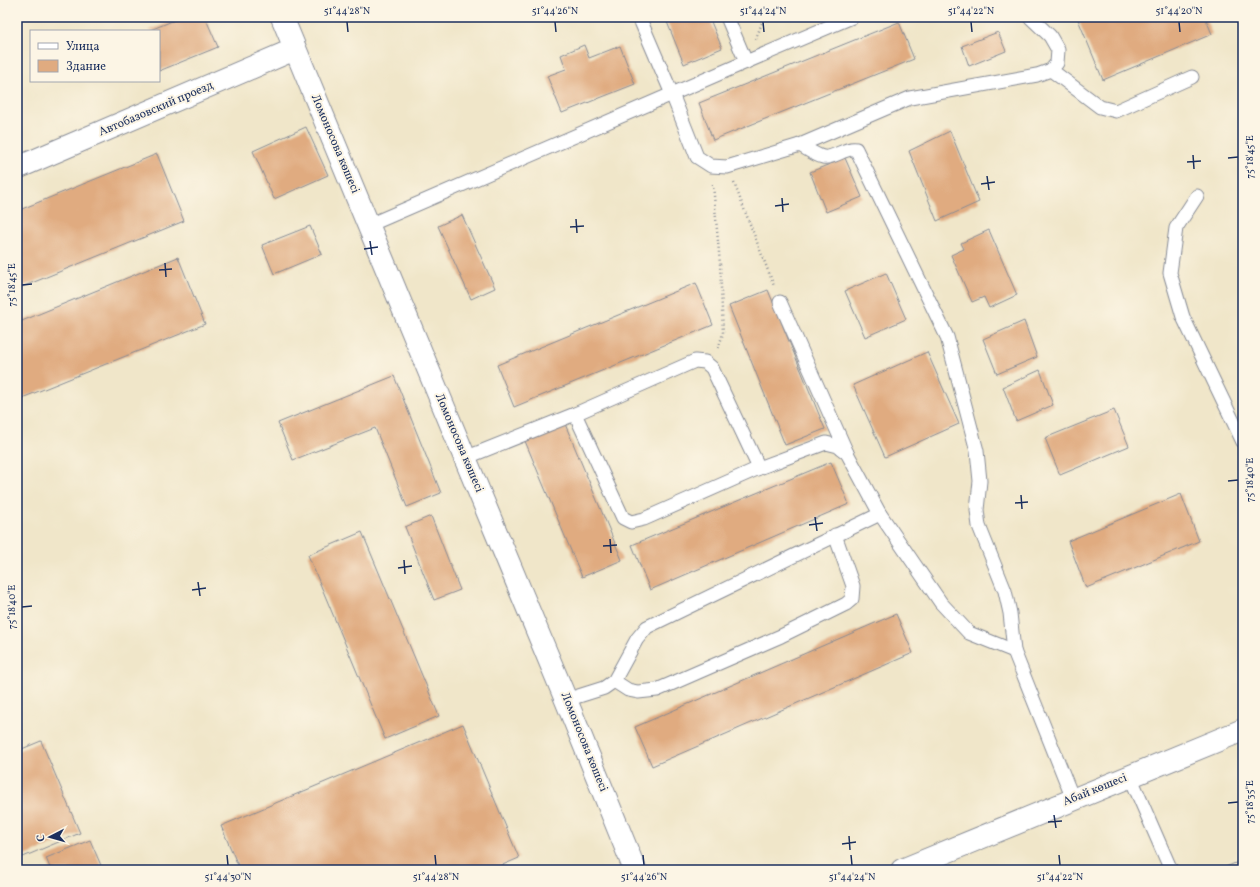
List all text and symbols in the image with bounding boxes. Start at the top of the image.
text: 51°44'28"N [324,4,371,18]
text: 51°44'26"N [532,4,579,18]
text: 51°44'24"N [740,4,787,18]
text: 51°44'22"N [948,4,995,18]
text: 51°44'20"N [1155,4,1203,18]
legend [30,30,160,82]
text: Улица [66,39,99,55]
text: Здание [66,59,106,75]
street label: Автобазовский проезд [96,77,216,140]
street label: Ломоносова көшесі [307,92,363,196]
text: 75°18'45"E [1243,135,1257,179]
text: 75°18'45"E [5,263,19,307]
street label: Ломоносова көшесі [431,391,487,495]
text: 75°18'40"E [1243,458,1257,502]
text: 75°18'40"E [5,585,19,629]
street label: Ломоносова көшесі [557,690,611,795]
street label: Абай көшесі [1061,770,1130,810]
text: 75°18'35"E [1243,780,1257,824]
north arrow [30,817,70,857]
text: С [34,834,49,842]
text: 51°44'30"N [205,870,252,884]
text: 51°44'28"N [413,870,460,884]
text: 51°44'26"N [621,870,668,884]
text: 51°44'24"N [829,870,876,884]
text: 51°44'22"N [1037,870,1084,884]

